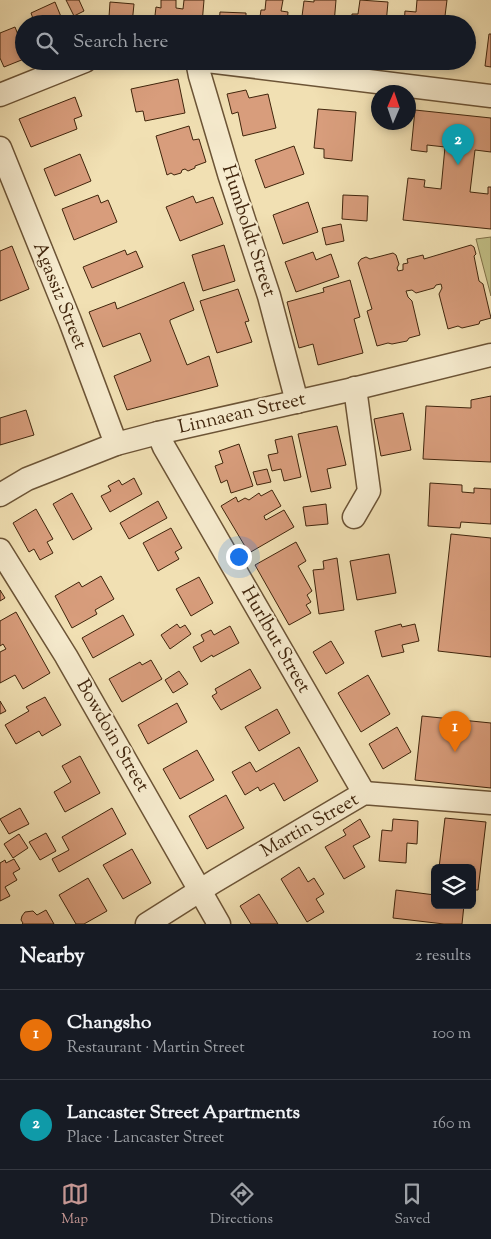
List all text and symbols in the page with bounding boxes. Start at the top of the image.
search box [15,15,476,70]
icon: search [33,29,61,57]
text: Search here [73,29,168,56]
north arrow [371,85,416,130]
pin: 2 [442,124,474,165]
street label: Humboldt Street [214,161,282,301]
street label: Agassiz Street [25,238,93,354]
street label: Linnaean Street [176,386,309,442]
your location [226,544,252,570]
street label: Hurlbut Street [233,582,317,699]
street label: Bowdoin Street [69,675,155,798]
pin: 1 [439,711,471,752]
street label: Martin Street [256,787,365,865]
map controls [431,864,476,909]
button: layers [431,864,476,909]
text: Nearby [20,942,85,972]
text: 2 results [415,945,471,968]
text: Changsho [67,1010,151,1037]
text: 1 [33,1023,39,1046]
text: 100 m [432,1023,471,1046]
text: Restaurant · Martin Street [67,1037,245,1060]
text: Lancaster Street Apartments [67,1100,300,1127]
text: 2 [32,1113,40,1136]
text: 160 m [433,1113,471,1136]
text: Place · Lancaster Street [67,1127,224,1150]
tab: Map [61,1180,89,1230]
tab: Directions [210,1180,273,1230]
tab: Saved [394,1180,430,1230]

